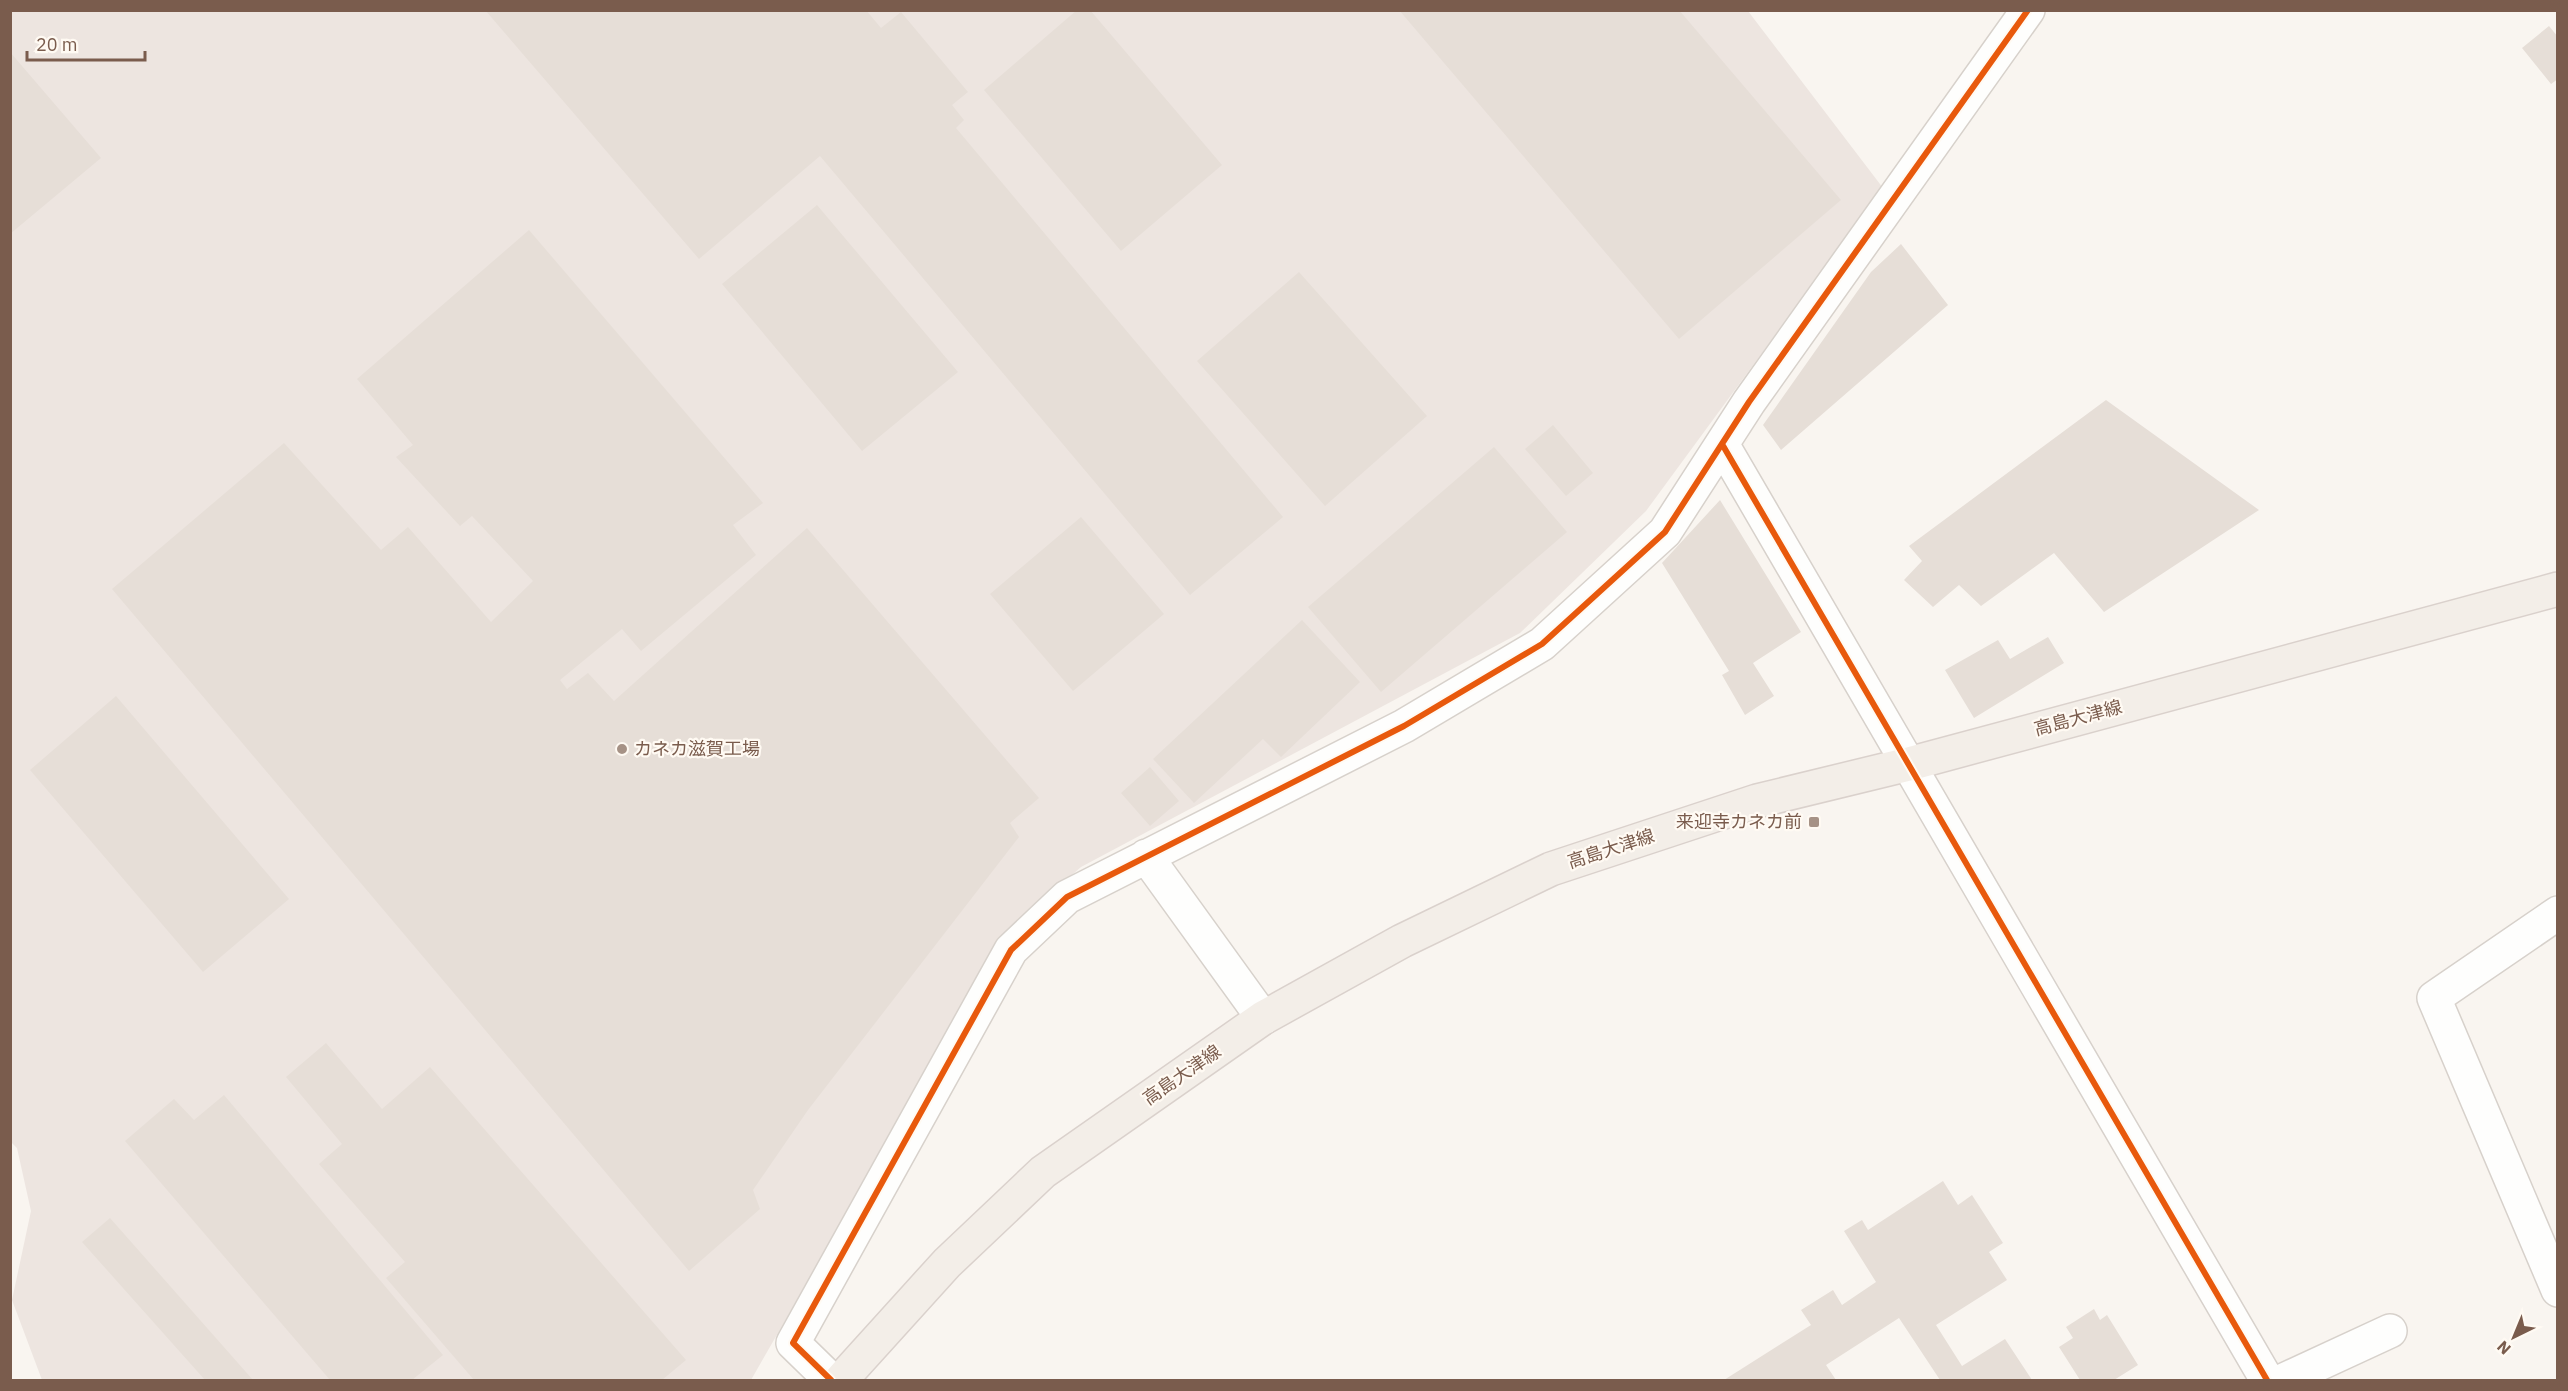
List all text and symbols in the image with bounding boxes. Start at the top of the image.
scale bar [27,24,146,62]
text: 20 m [36,33,78,56]
street label: 高島大津線 [2031,695,2124,740]
place label: カネカ滋賀工場 [634,737,760,760]
marker: カネカ滋賀工場 [615,742,629,756]
place label: 来迎寺カネカ前 [1676,810,1802,833]
marker: 来迎寺カネカ前 [1807,815,1821,829]
street label: 高島大津線 [1564,824,1657,873]
street label: 高島大津線 [1138,1039,1225,1110]
north arrow [2484,1307,2544,1367]
text: N [2493,1337,2515,1359]

